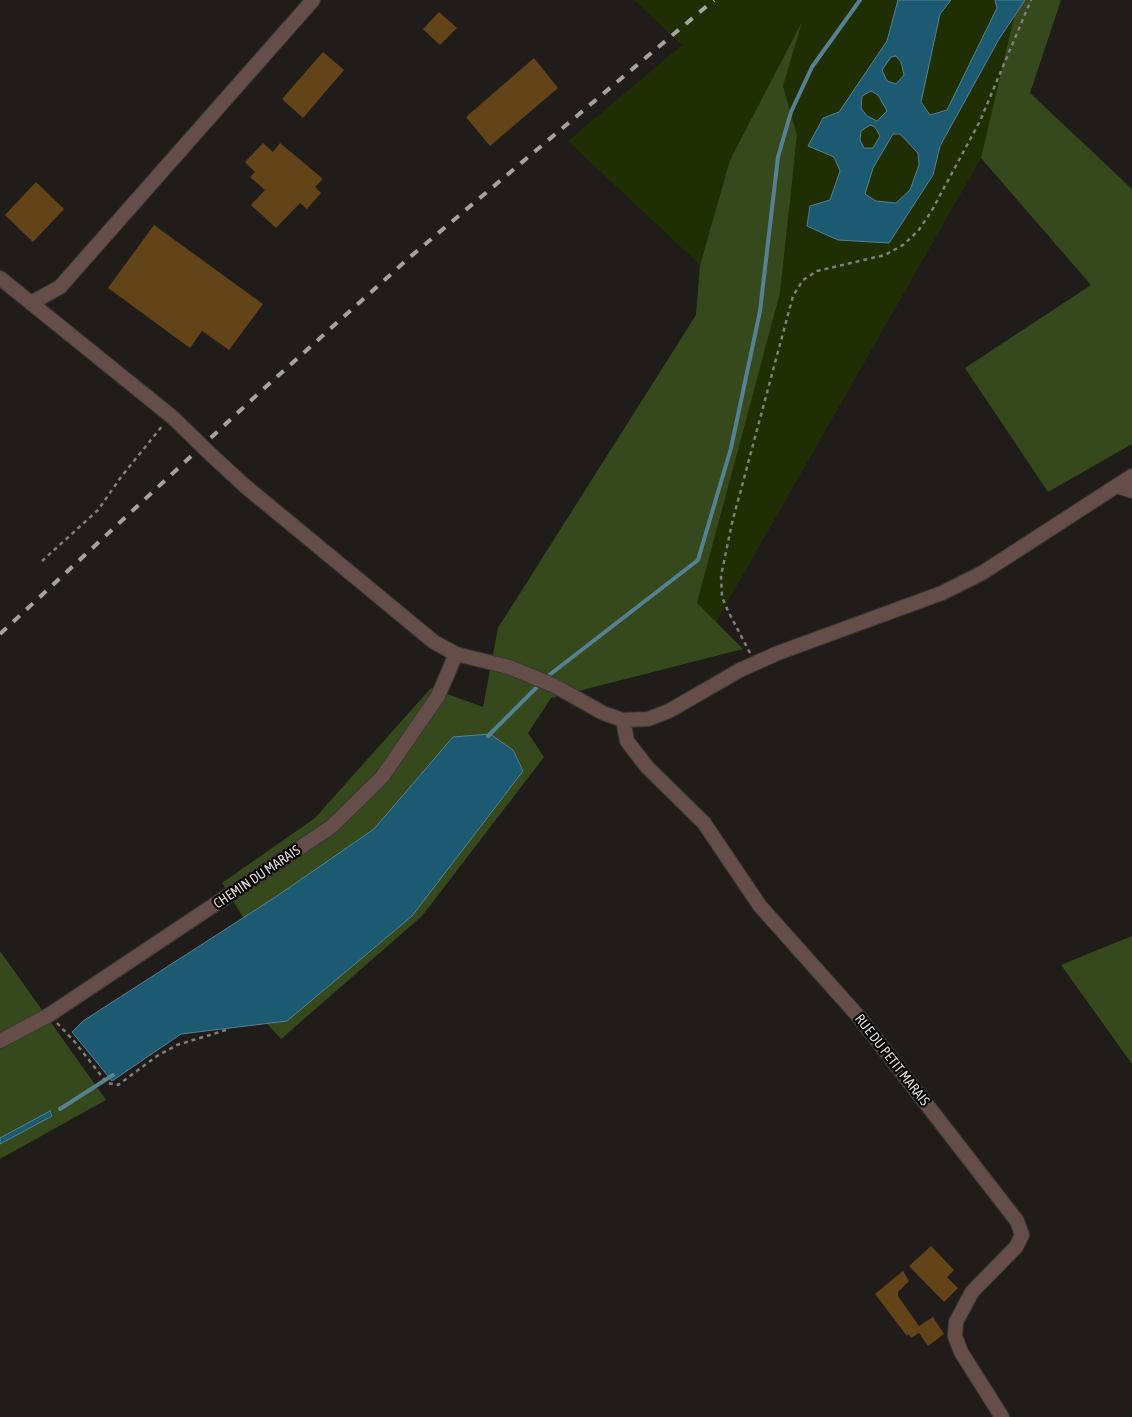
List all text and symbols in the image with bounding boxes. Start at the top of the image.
street label: CHEMIN DU MARAIS [210,842,304,912]
street label: RUE DU PETIT MARAIS [851,1011,933,1109]

